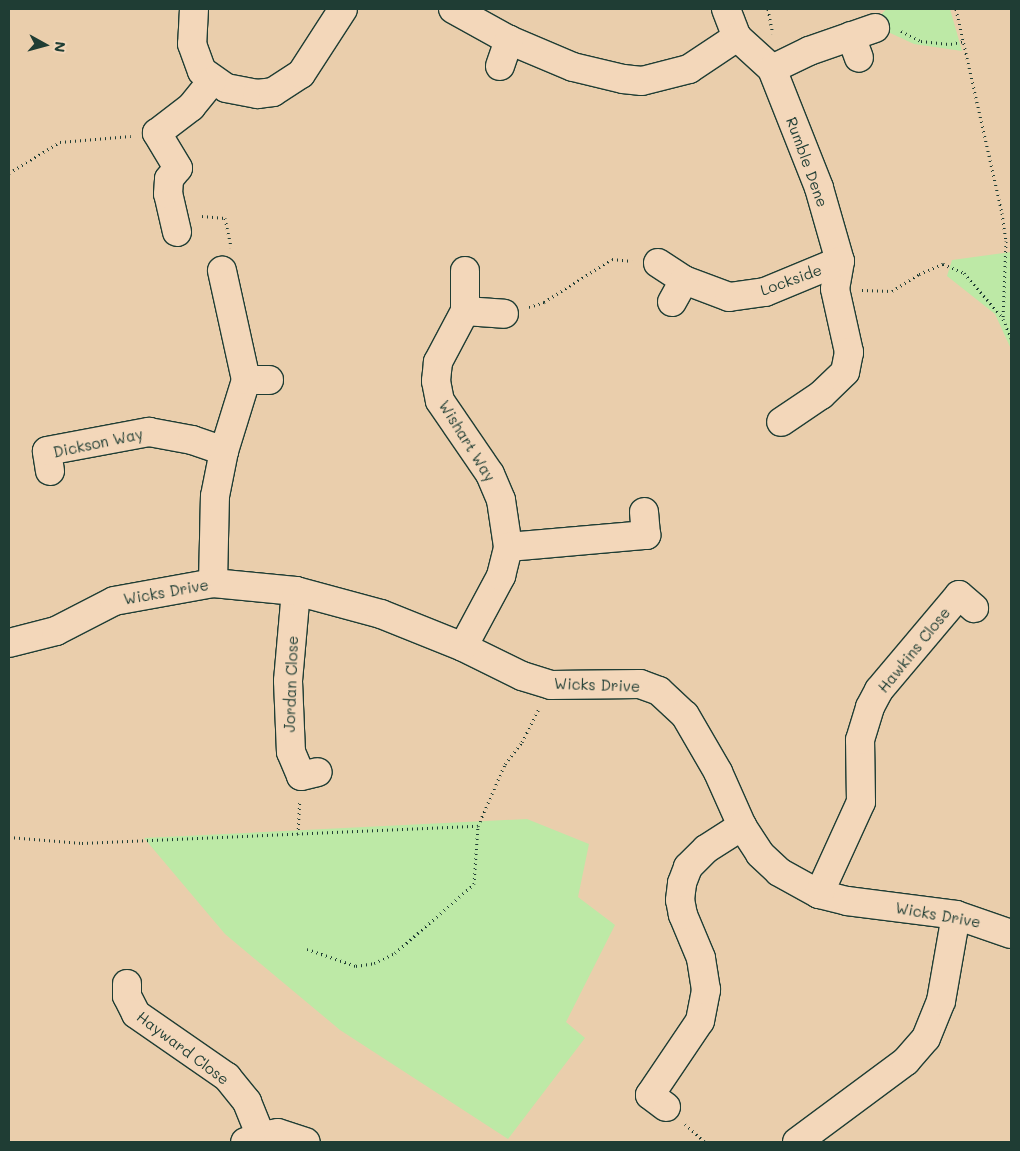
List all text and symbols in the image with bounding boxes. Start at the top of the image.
north arrow [20,20,70,70]
text: N [50,40,70,53]
street label: Rumble Dene [782,115,832,209]
street label: Lockside [758,261,824,299]
street label: Wishart Way [435,397,499,485]
street label: Dickson Way [51,425,145,461]
street label: Wicks Drive [122,576,210,608]
street label: Hawkins Close [874,604,954,696]
street label: Jordan Close [280,635,302,733]
street label: Wicks Drive [554,674,640,696]
street label: Wicks Drive [894,899,982,931]
street label: Hayward Close [133,1008,233,1088]

